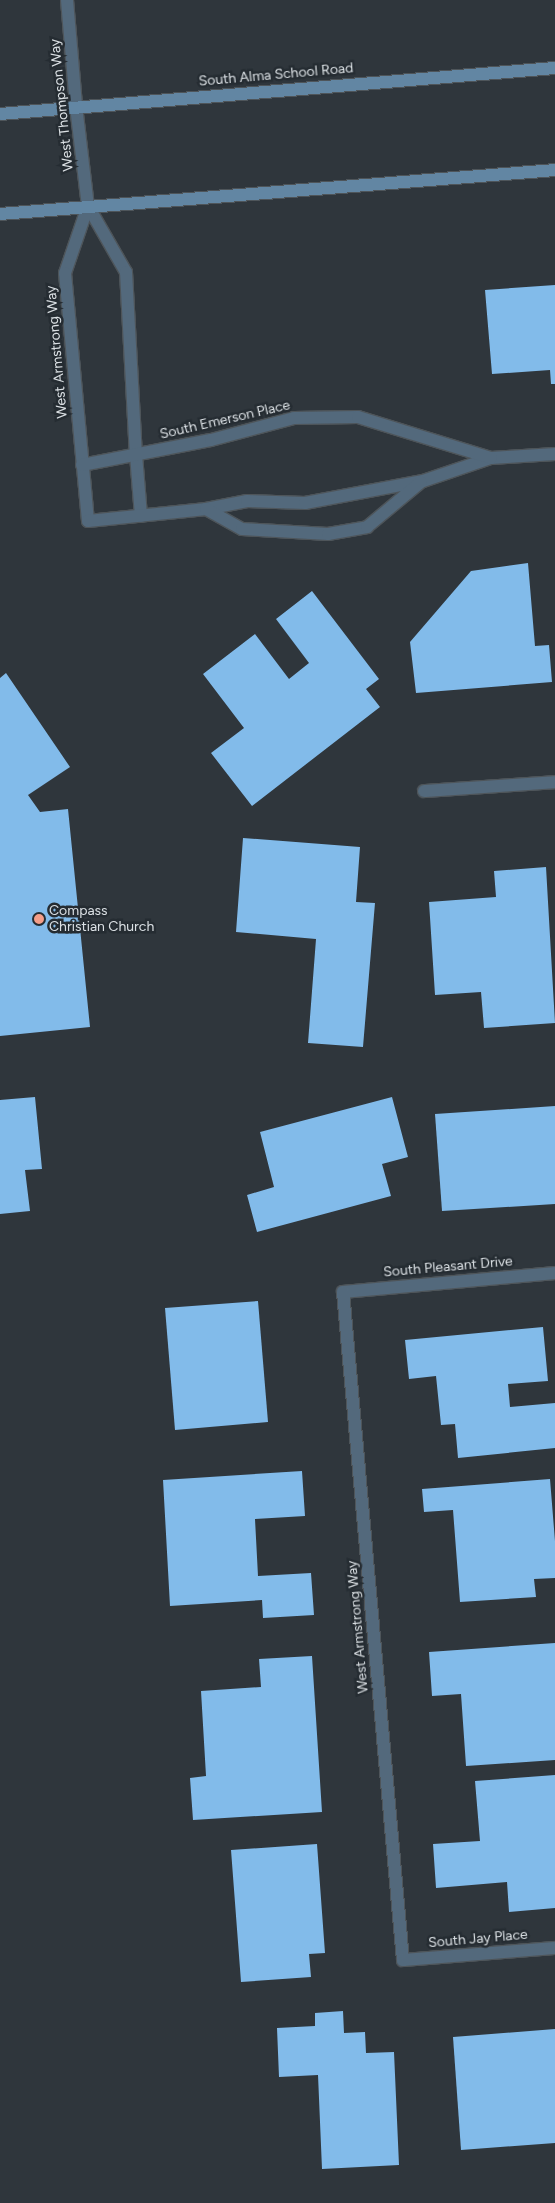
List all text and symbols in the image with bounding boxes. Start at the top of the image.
street label: West Thompson Way [47,38,77,172]
street label: South Alma School Road [198,60,354,90]
street label: West Armstrong Way [43,285,71,419]
street label: South Emerson Place [158,397,292,443]
place label: Compass Christian Church [49,903,154,936]
marker: Compass Christian Church [33,913,45,925]
street label: South Pleasant Drive [383,1253,513,1281]
street label: West Armstrong Way [344,1560,372,1694]
street label: South Jay Place [428,1926,528,1952]

